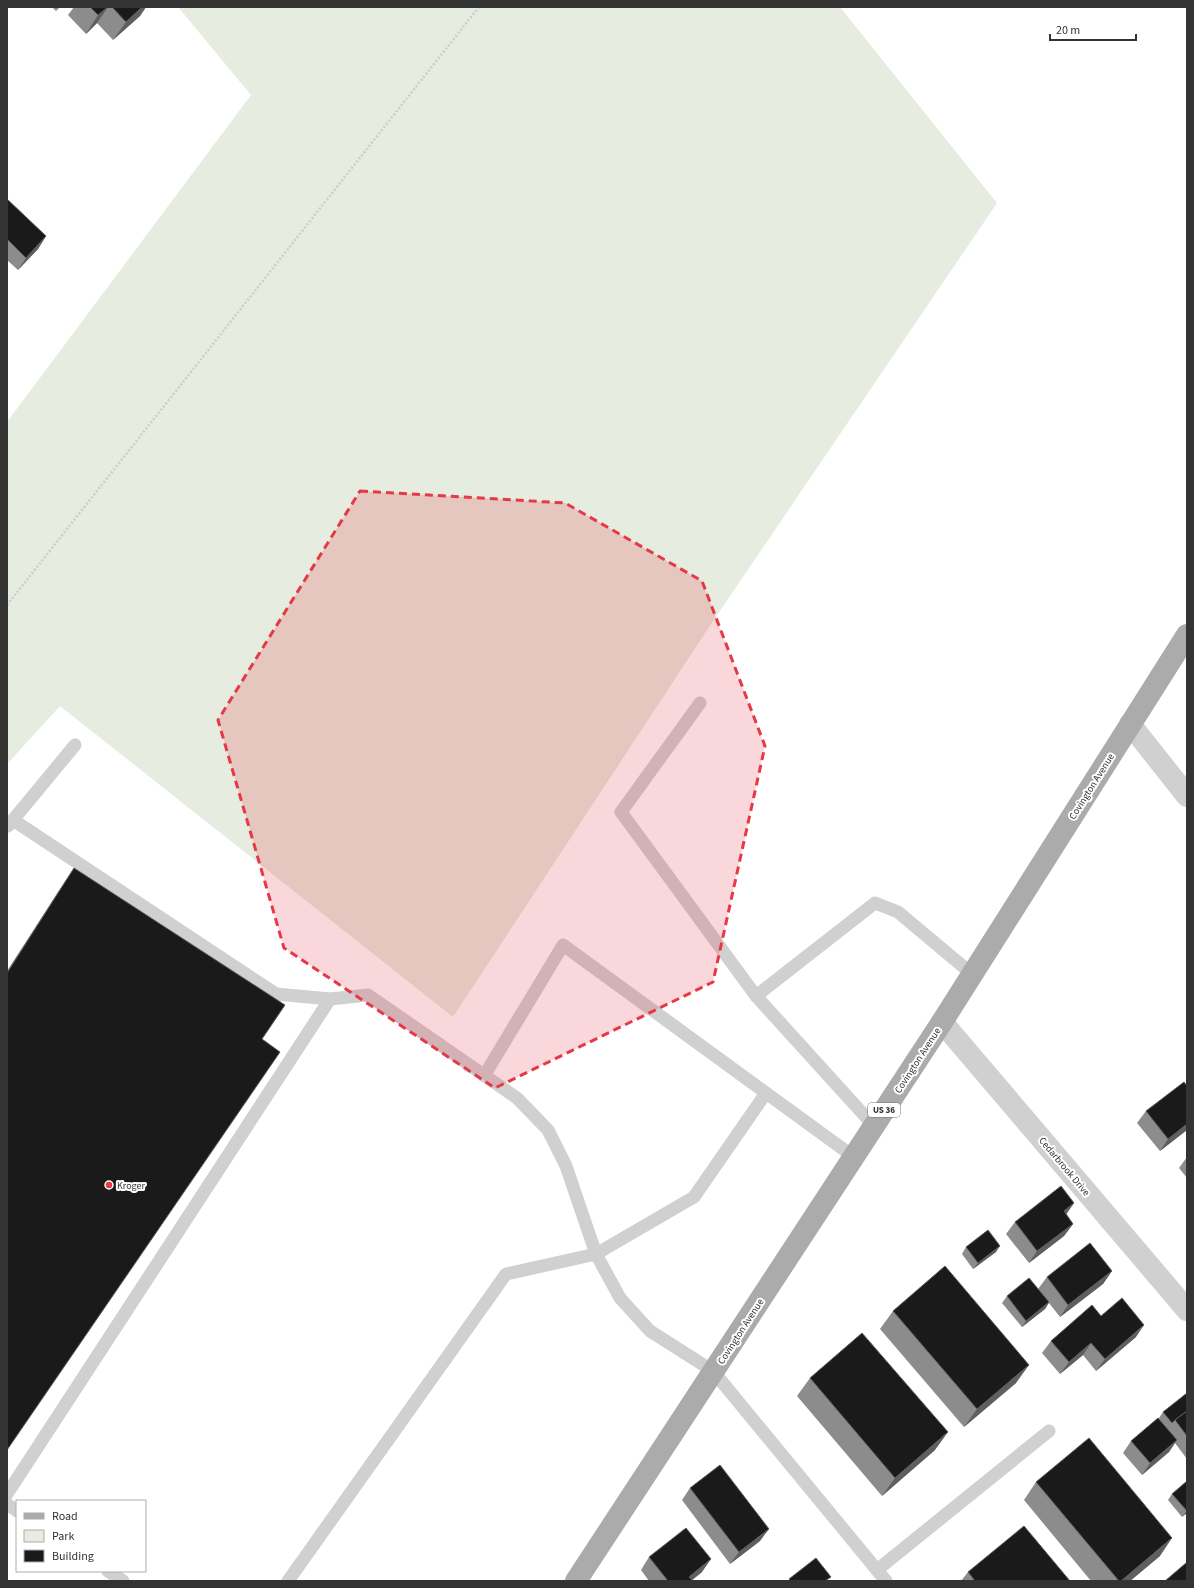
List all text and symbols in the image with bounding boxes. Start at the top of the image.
scale bar [1050,16,1136,42]
text: 20 m [1056,22,1080,39]
street label: Covington Avenue [1066,751,1118,822]
street label: Covington Avenue [891,1025,944,1096]
road number: US 36 [868,1103,900,1117]
street label: Cedarbrook Drive [1035,1134,1093,1199]
place label: Kroger [117,1179,145,1193]
marker: Kroger [104,1180,114,1190]
street label: Covington Avenue [714,1296,767,1367]
legend [16,1500,146,1572]
text: Road [52,1508,78,1525]
text: Park [52,1528,74,1545]
text: Building [52,1548,94,1565]

